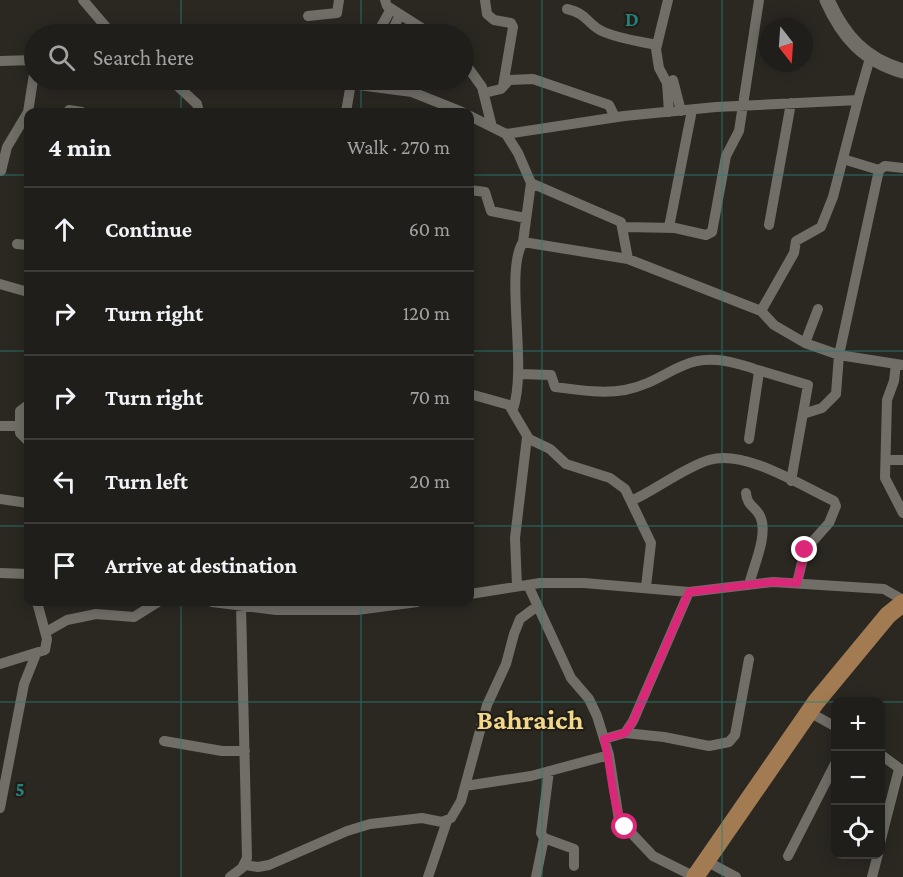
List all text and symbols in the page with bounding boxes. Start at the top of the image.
text: D [625,8,639,30]
north arrow [759,18,813,72]
search box [24,24,474,90]
icon: search [45,41,78,74]
text: Search here [93,45,194,70]
text: 4 min [48,133,112,162]
text: Walk · 270 m [347,136,450,158]
icon: ahead [48,213,81,246]
text: Continue [105,217,192,242]
text: 60 m [409,218,450,240]
icon: right [48,297,81,330]
text: Turn right [105,301,203,326]
text: 120 m [403,302,450,324]
icon: right [48,381,81,414]
text: Turn right [105,385,203,410]
text: 70 m [410,386,450,408]
icon: left [48,465,81,498]
text: Turn left [105,469,188,494]
text: 20 m [409,470,450,492]
route end [791,536,817,562]
icon: arrive [48,549,81,582]
text: Arrive at destination [105,553,297,578]
map controls [831,697,885,859]
button: + [831,697,885,751]
district label: Bahraich [476,704,584,735]
button: − [831,751,885,805]
text: 5 [15,778,25,800]
button: locate [831,805,885,859]
route start [611,813,637,839]

